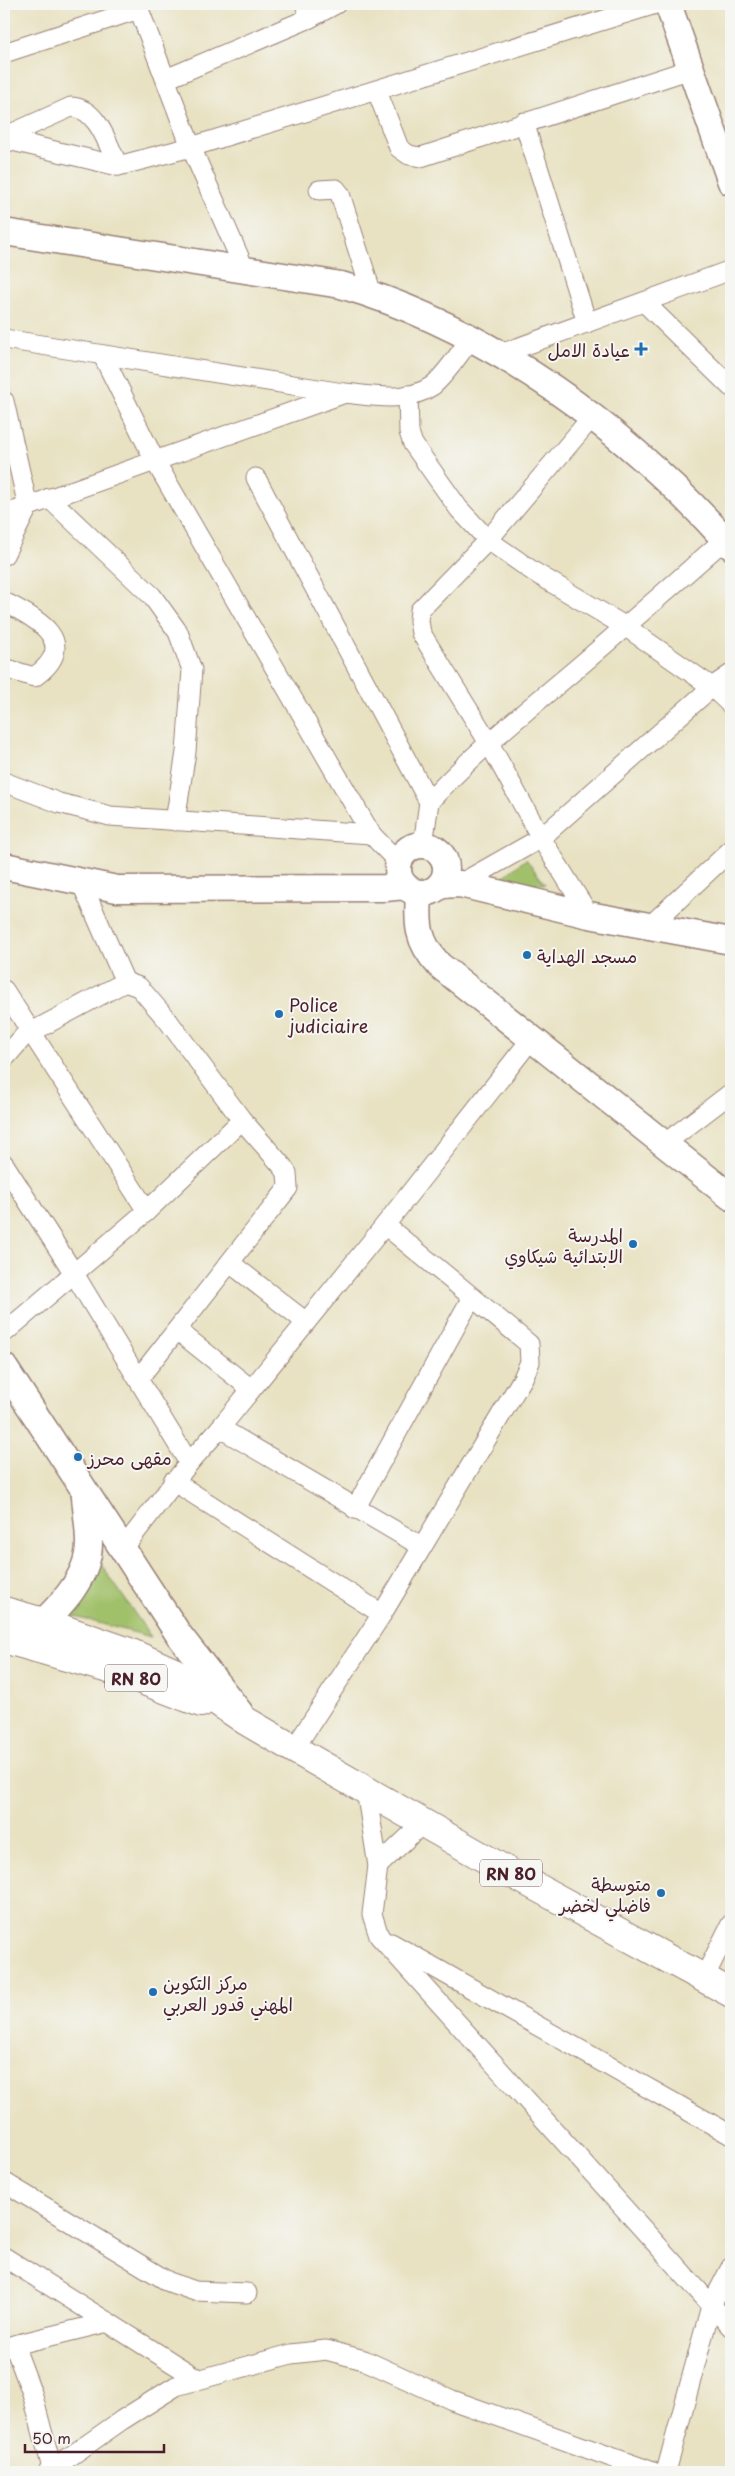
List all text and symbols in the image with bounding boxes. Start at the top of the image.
place label: عيادة الامل [548,336,630,363]
marker: عيادة الامل [634,342,648,356]
place label: مسجد الهداية [537,942,637,969]
marker: مسجد الهداية [521,949,533,961]
place label: Police judiciaire [287,991,368,1039]
marker: Police judiciaire [273,1008,285,1020]
place label: المدرسة الابتدائية شيكاوي [505,1221,623,1270]
marker: المدرسة الابتدائية شيكاوي [627,1238,639,1250]
place label: مقهى محرز [86,1444,172,1471]
marker: مقهى محرز [72,1451,84,1463]
road number: RN 80 [105,1665,167,1692]
road number: RN 80 [480,1860,542,1886]
place label: متوسطة فاضلي لخضر [557,1870,651,1922]
marker: متوسطة فاضلي لخضر [655,1887,667,1899]
place label: مركز التكوين المهني قدور العربي [163,1969,293,2021]
marker: مركز التكوين المهني قدور العربي [147,1986,159,1998]
scale bar [25,2421,164,2453]
text: 50 m [32,2426,71,2449]

